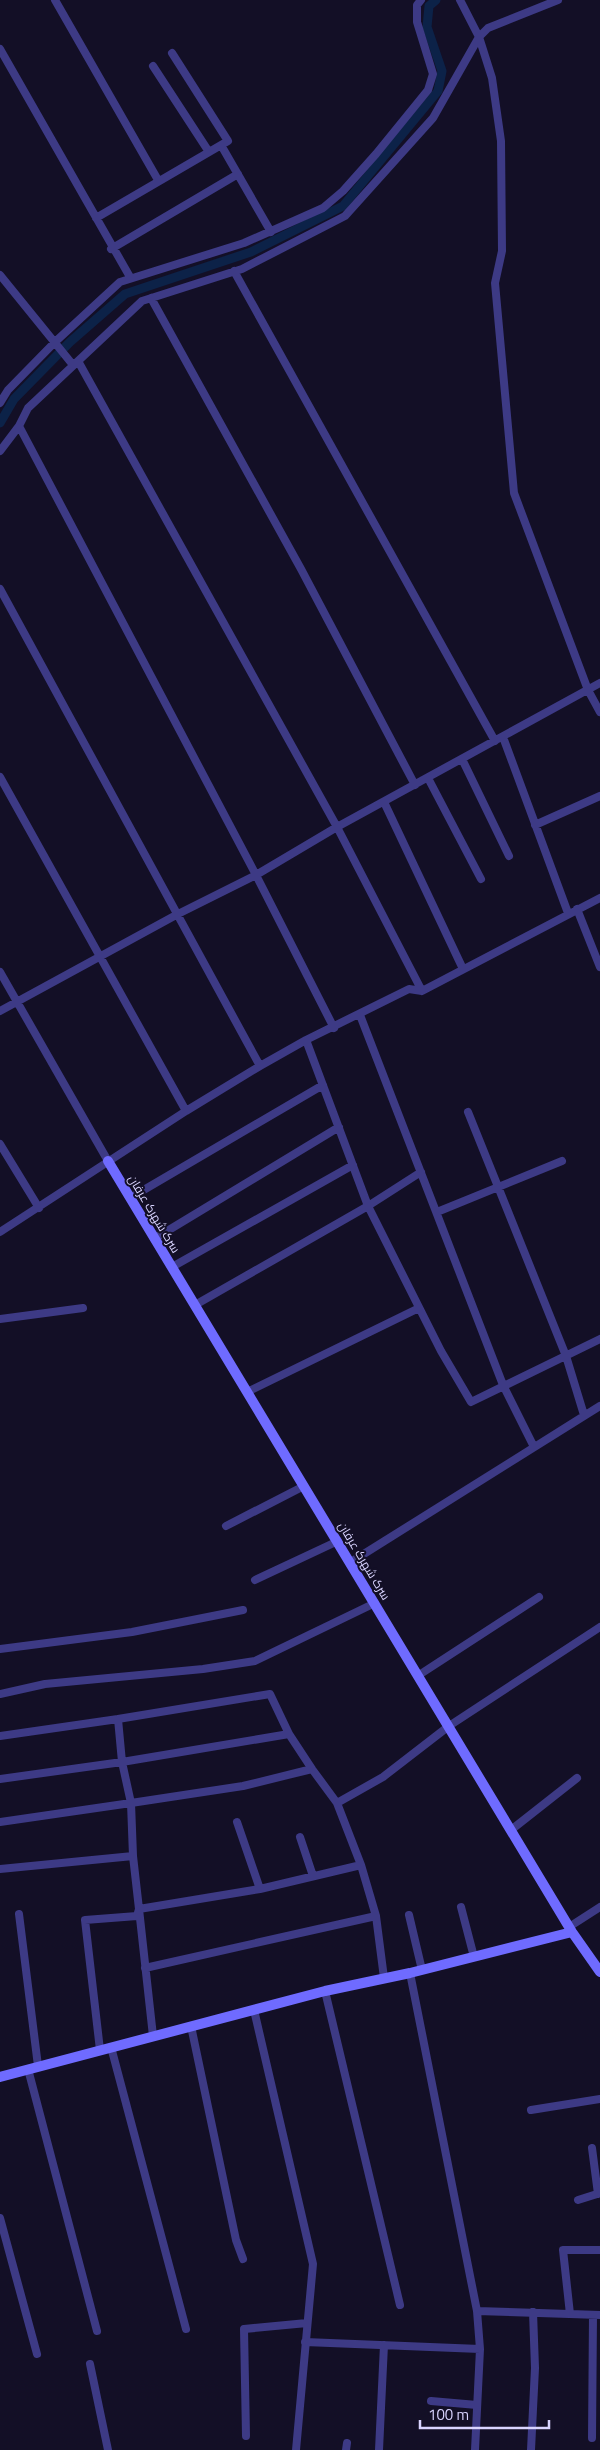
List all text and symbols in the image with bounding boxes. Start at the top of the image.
street label: سرک شهرک عرفان [124,1171,185,1257]
street label: سرک شهرک عرفان [334,1518,395,1604]
scale bar [420,2398,549,2430]
text: 100 m [428,2403,469,2426]

